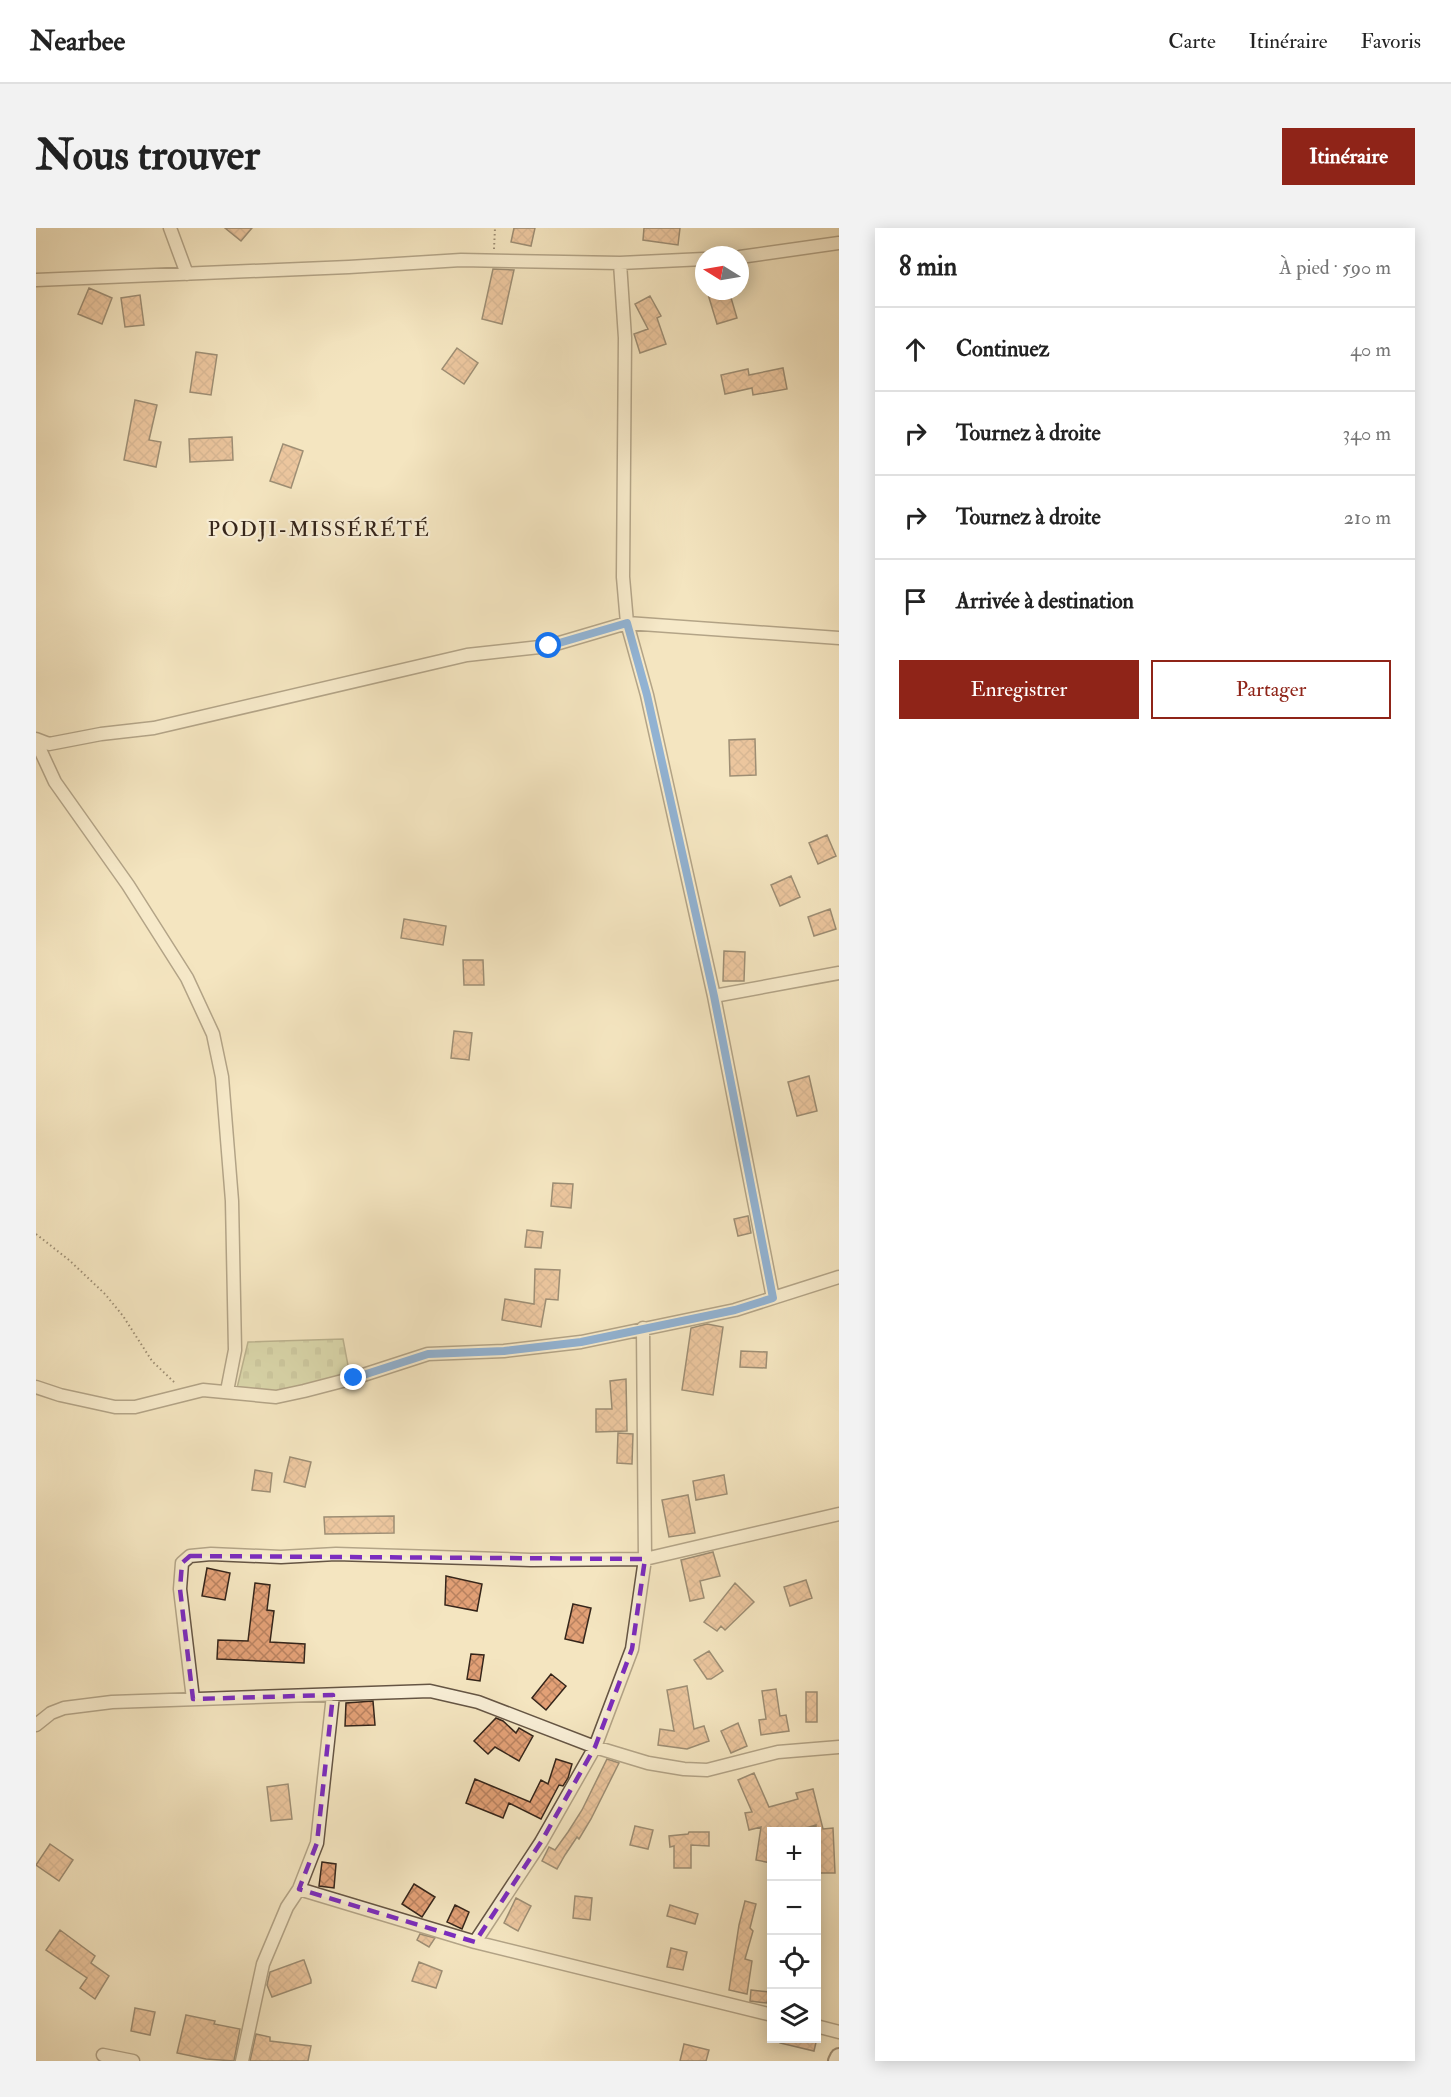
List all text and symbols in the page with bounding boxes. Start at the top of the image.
text: Nearbee [30,24,125,59]
text: Carte [1168,28,1216,55]
text: Itinéraire [1249,28,1327,55]
text: Favoris [1360,28,1421,55]
button: Itinéraire [1282,128,1415,185]
text: Nous trouver [36,130,260,182]
north arrow [695,246,749,300]
text: 8 min [899,251,957,283]
text: À pied · 590 m [1279,255,1391,280]
icon: ahead [899,333,932,366]
text: Continuez [956,335,1049,363]
text: 40 m [1350,337,1391,362]
icon: right [899,417,932,450]
text: Tournez à droite [956,419,1101,447]
text: 340 m [1343,421,1391,446]
icon: right [899,501,932,534]
text: Tournez à droite [956,503,1101,531]
text: 210 m [1344,505,1391,530]
district label: PODJI-MISSÉRÉTÉ [208,516,430,543]
icon: arrive [899,585,932,618]
text: Arrivée à destination [956,587,1134,615]
route start [535,632,561,658]
button: Enregistrer [899,660,1139,719]
button: Partager [1151,660,1391,719]
route end [340,1364,366,1390]
map controls [767,1827,821,2043]
button: + [767,1827,821,1881]
button: − [767,1881,821,1935]
button: locate [767,1935,821,1989]
button: layers [767,1989,821,2043]

